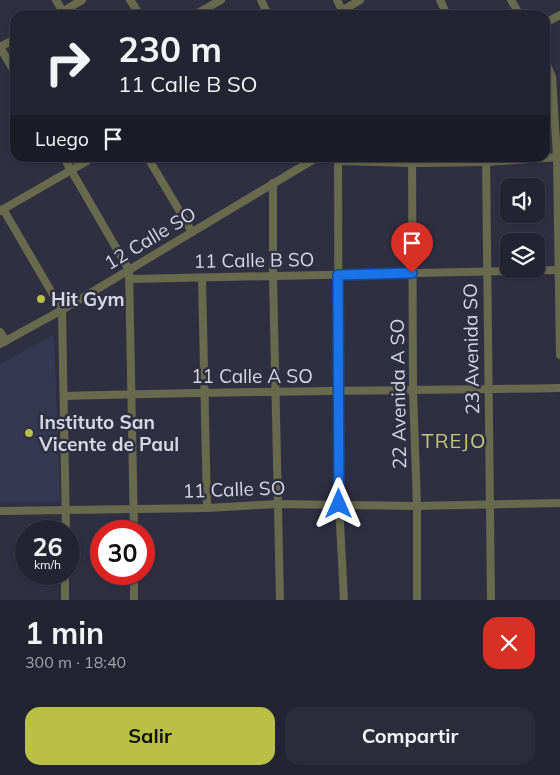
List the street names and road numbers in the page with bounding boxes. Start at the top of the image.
street label: 12 Calle SO [100,201,200,275]
street label: 11 Calle B SO [194,247,314,273]
street label: 23 Avenida SO [458,283,484,415]
street label: 22 Avenida A SO [385,319,411,469]
street label: 11 Calle A SO [191,364,313,388]
street label: 11 Calle SO [182,475,286,503]

